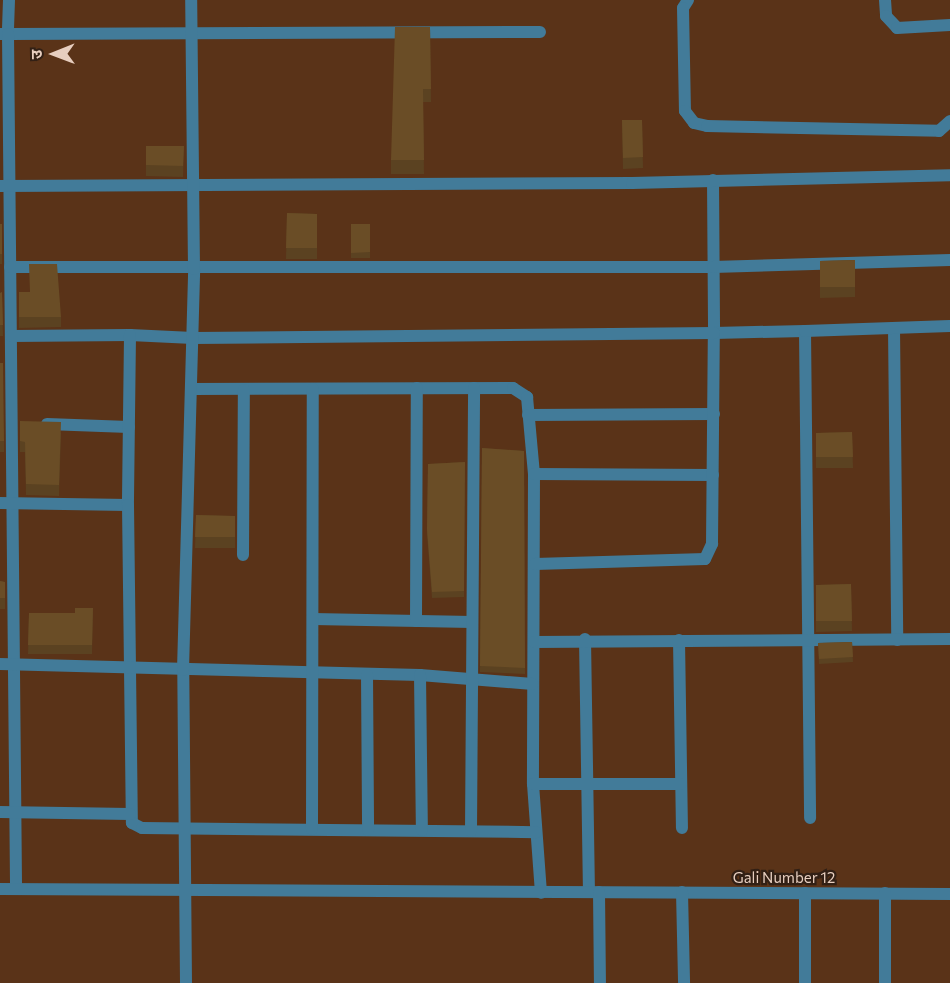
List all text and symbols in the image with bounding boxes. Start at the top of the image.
north arrow [24,24,84,84]
text: उ [26,49,45,59]
street label: Gali Number 12 [733,869,835,887]

